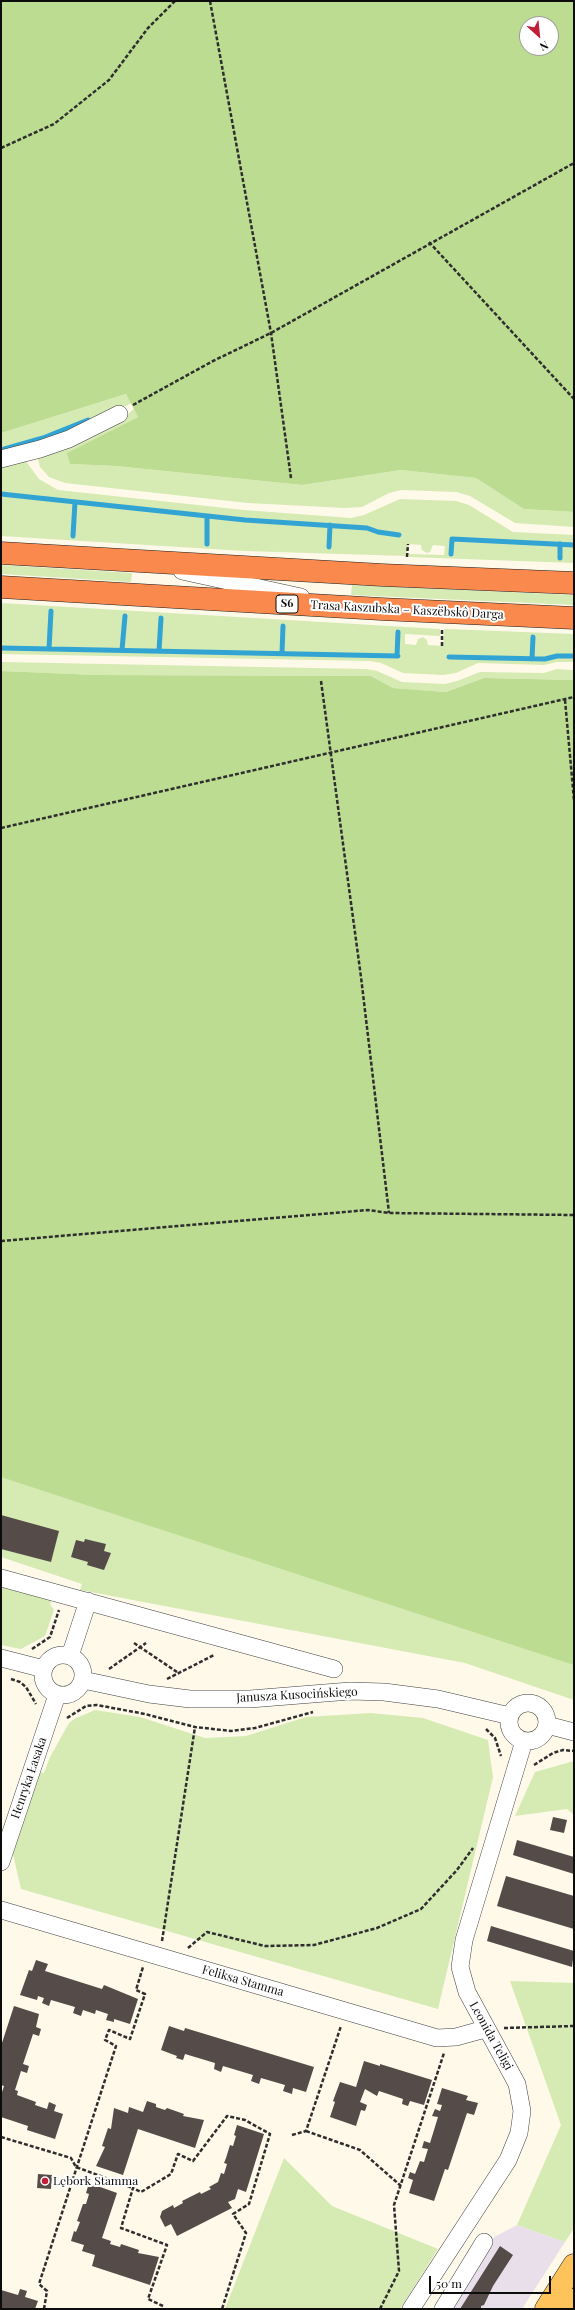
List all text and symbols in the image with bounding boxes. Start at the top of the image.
north arrow [519,16,559,56]
text: N [537,38,551,55]
road number: S6 [276,595,298,613]
street label: Trasa Kaszubska – Kaszëbskô Darga [310,598,504,622]
street label: Janusza Kusocińskiego [236,1685,358,1705]
street label: Henryka Łasaka [8,1735,50,1821]
street label: Feliksa Stamma [200,1962,286,2000]
street label: Leonida Teligi [466,1999,516,2073]
place label: Lębork Stamma [53,2174,138,2188]
marker: Lębork Stamma [40,2176,50,2186]
scale bar [431,2268,553,2294]
text: 50 m [436,2275,462,2291]

